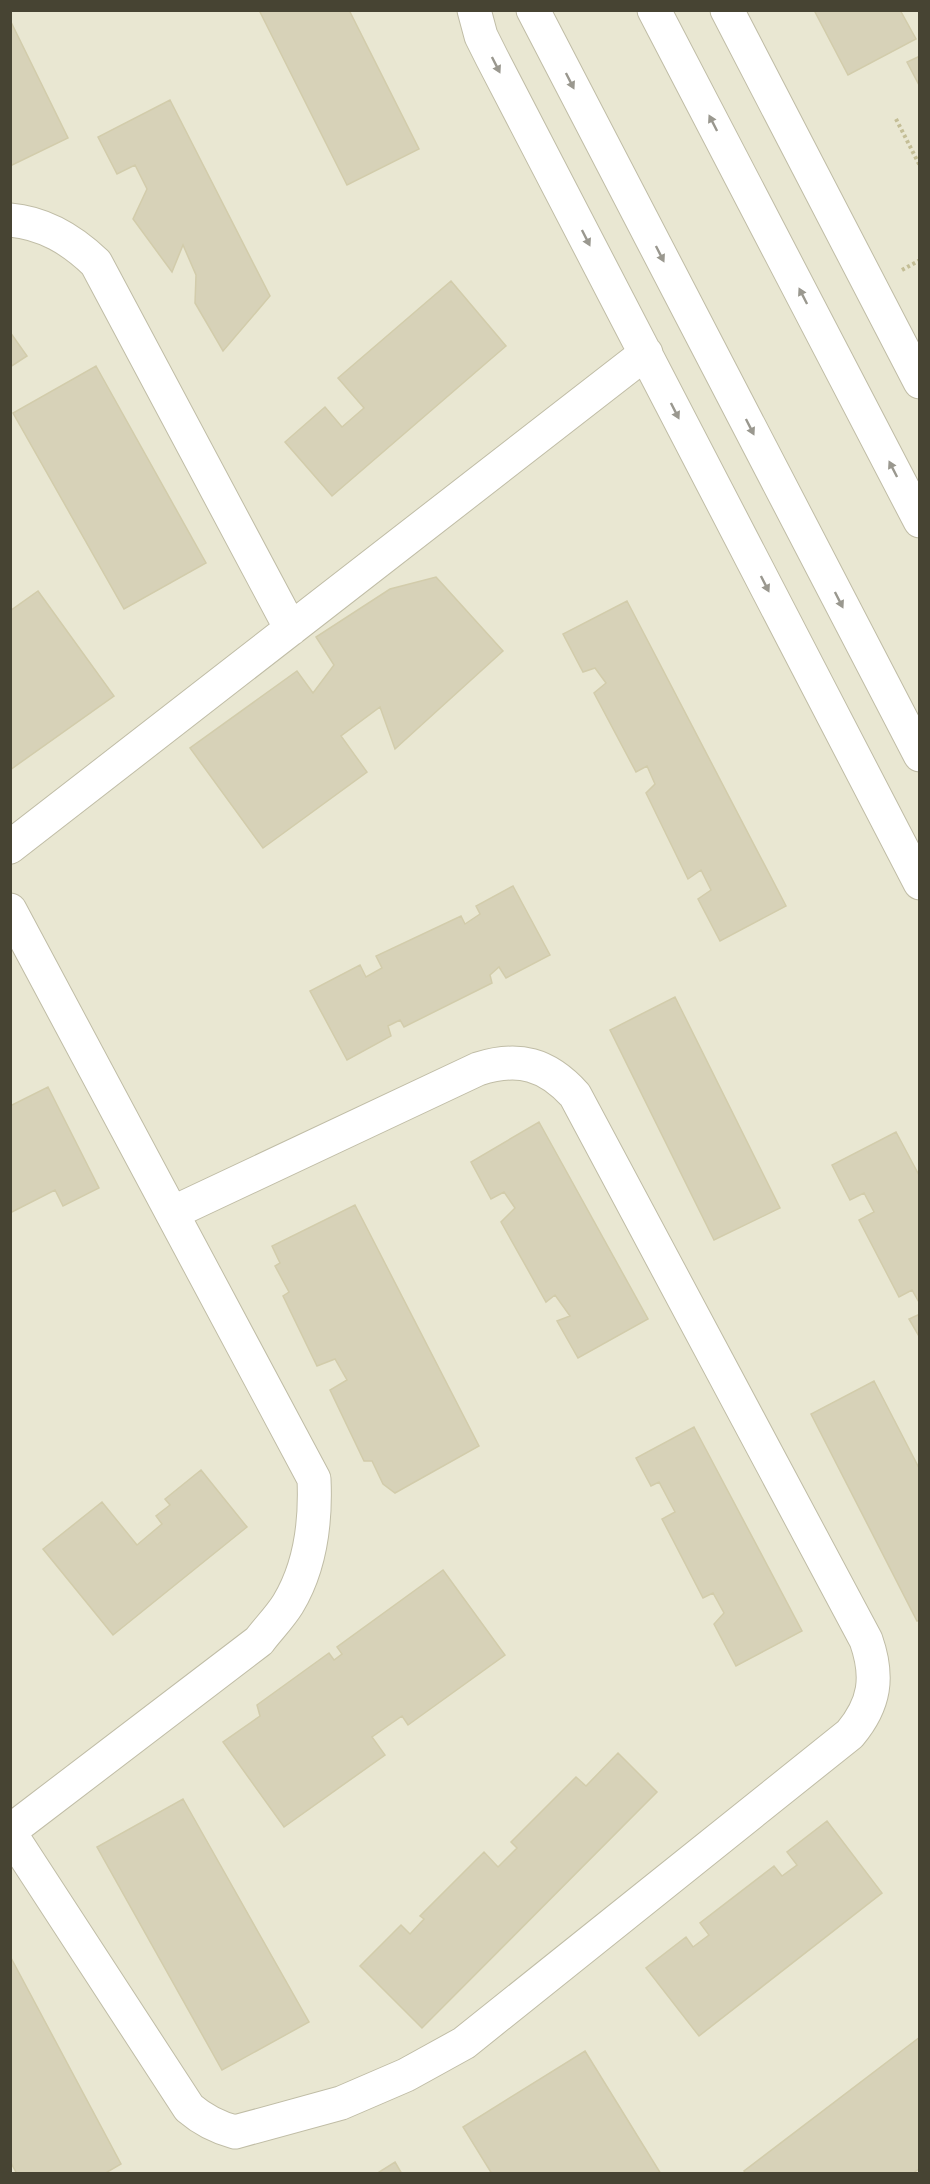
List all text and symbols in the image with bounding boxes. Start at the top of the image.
one-way arrow [491,56,501,73]
one-way arrow [565,73,575,90]
one-way arrow [708,114,718,132]
one-way arrow [581,229,590,246]
one-way arrow [654,245,664,263]
one-way arrow [798,287,808,305]
one-way arrow [671,402,680,419]
one-way arrow [744,418,754,436]
one-way arrow [888,460,898,478]
one-way arrow [760,576,770,593]
one-way arrow [835,592,844,609]

